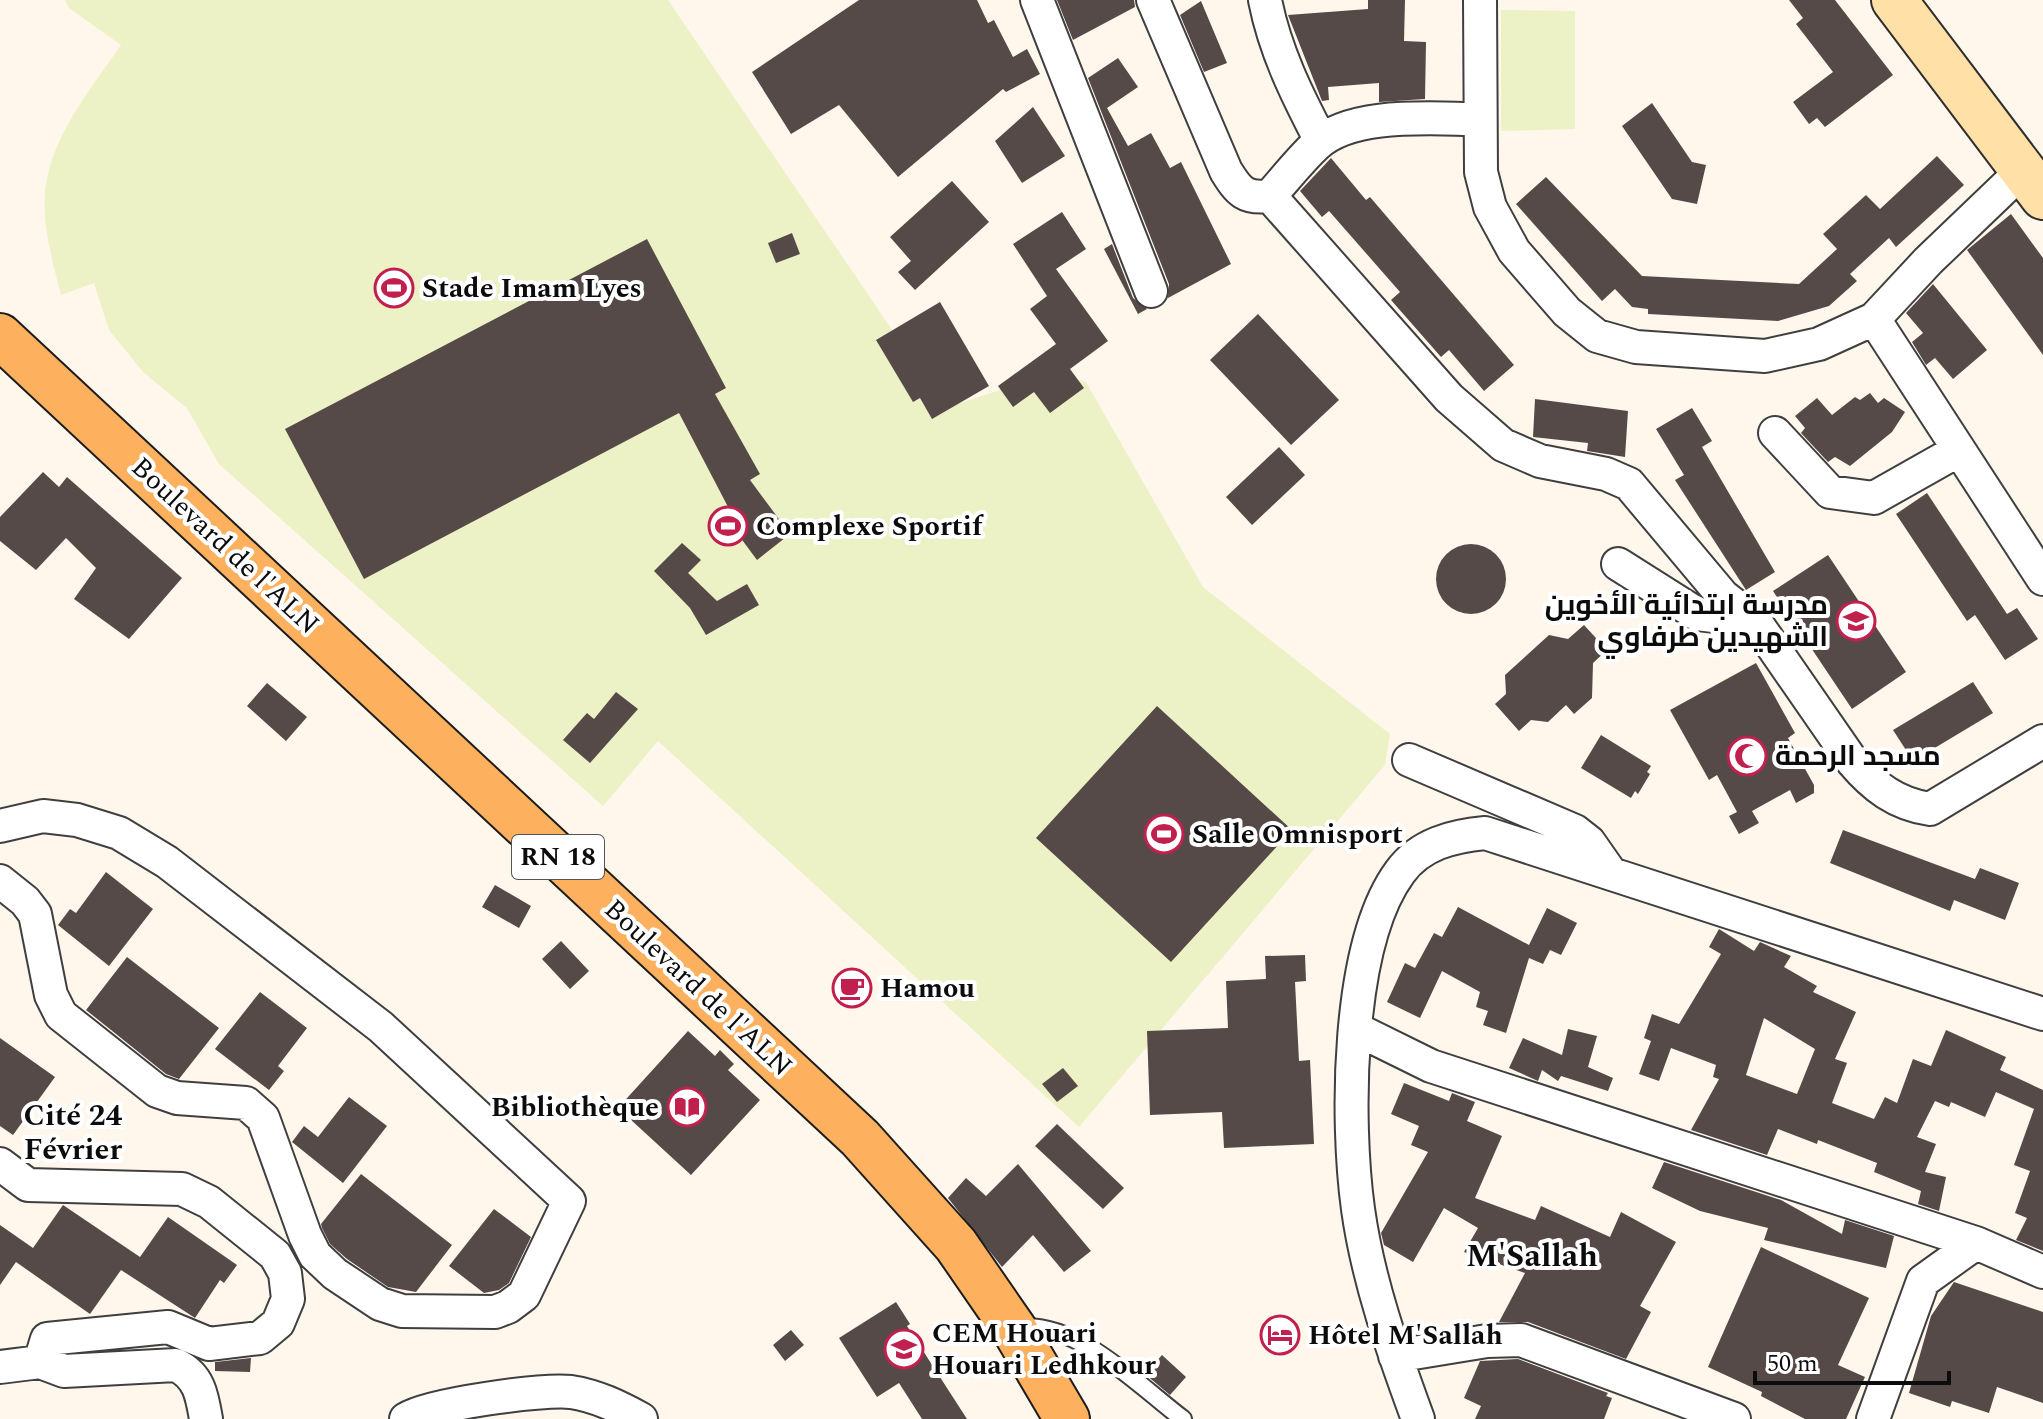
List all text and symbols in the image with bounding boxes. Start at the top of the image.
sports icon: Stade Imam Lyes [373,267,415,309]
place label: Stade Imam Lyes [422,267,642,310]
street label: Boulevard de l'ALN [121,447,329,645]
sports icon: Complexe Sportif [707,505,749,547]
place label: Complexe Sportif [756,505,984,548]
place label: مدرسة ابتدائية الأخوين الشهيدين طرفاوي [1545,584,1828,659]
school or university icon: مدرسة ابتدائية الأخوين الشهيدين طرفاوي [1835,600,1877,642]
mosque icon: مسجد الرحمة [1726,735,1768,777]
place label: مسجد الرحمة [1775,735,1941,778]
sports icon: Salle Omnisport [1143,813,1185,855]
place label: Salle Omnisport [1192,813,1403,856]
road number: RN 18 [512,835,604,879]
street label: Boulevard de l'ALN [594,889,802,1087]
cafe icon: Hamou [831,967,873,1009]
place label: Hamou [880,967,975,1010]
place label: Bibliothèque [491,1086,659,1129]
library icon: Bibliothèque [666,1086,708,1128]
district label: Cité 24 Février [24,1093,123,1173]
district label: M'Sallah [1466,1232,1598,1281]
place label: CEM Houari Houari Ledhkour [932,1312,1156,1387]
hotel icon: Hôtel M'Sallah [1259,1314,1301,1356]
place label: Hôtel M'Sallah [1308,1314,1503,1357]
school or university icon: CEM Houari Houari Ledhkour [883,1328,925,1370]
scale bar [1755,1335,1949,1385]
text: 50 m [1767,1346,1818,1382]

